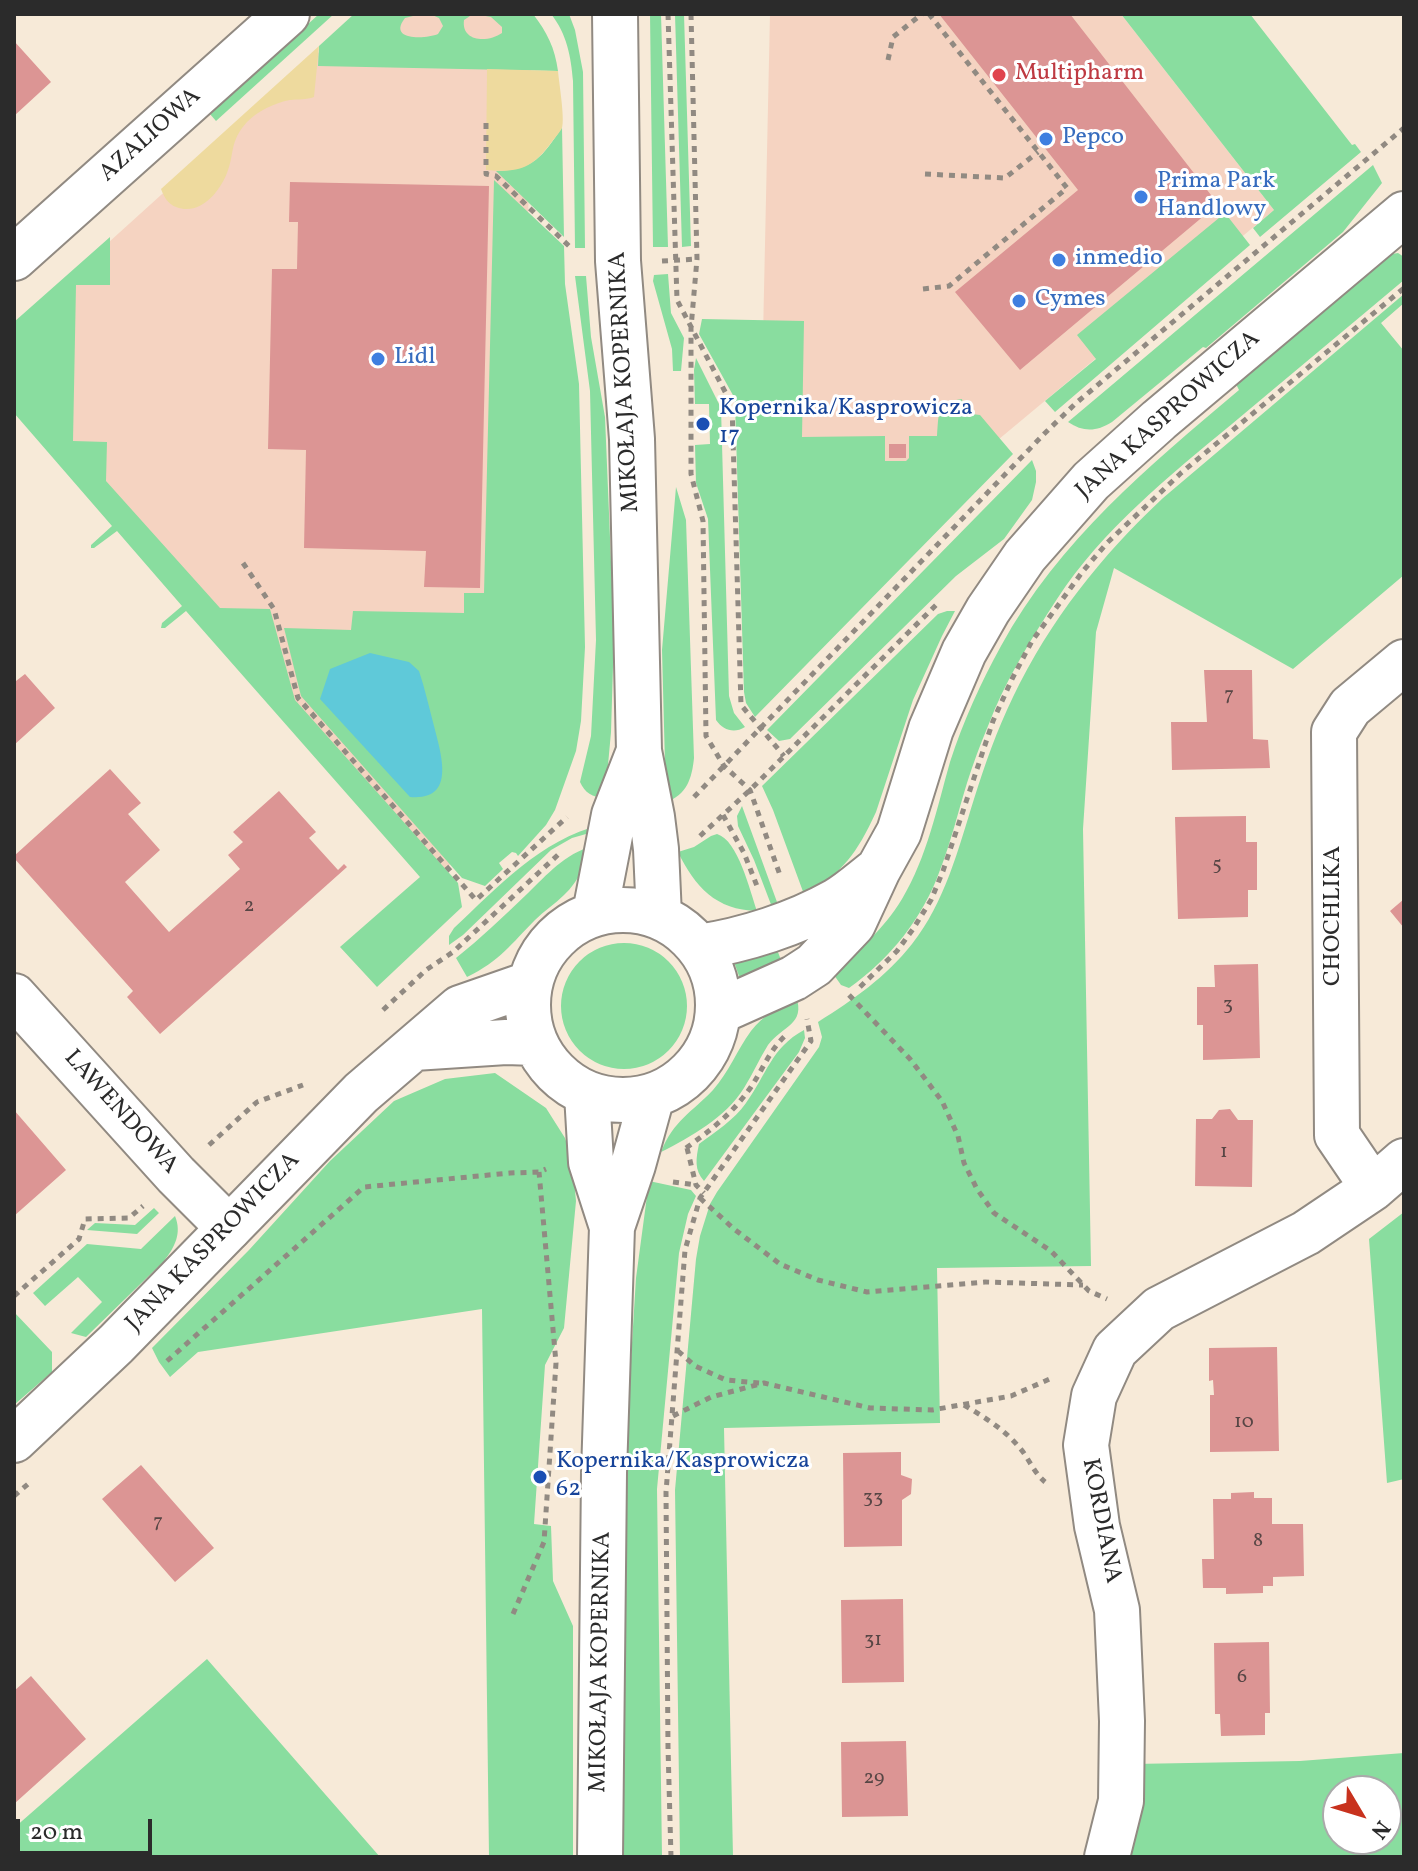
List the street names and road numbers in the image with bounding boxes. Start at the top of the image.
street label: AZALIOWA [94,83,208,189]
street label: MIKOŁAJA KOPERNIKA [605,251,647,513]
street label: JANA KASPROWICZA [1071,326,1267,506]
street label: CHOCHLIKA [1321,846,1349,986]
street label: LAWENDOWA [57,1045,183,1181]
street label: JANA KASPROWICZA [121,1147,307,1339]
street label: KORDIANA [1074,1456,1126,1586]
street label: MIKOŁAJA KOPERNIKA [585,1531,619,1793]

